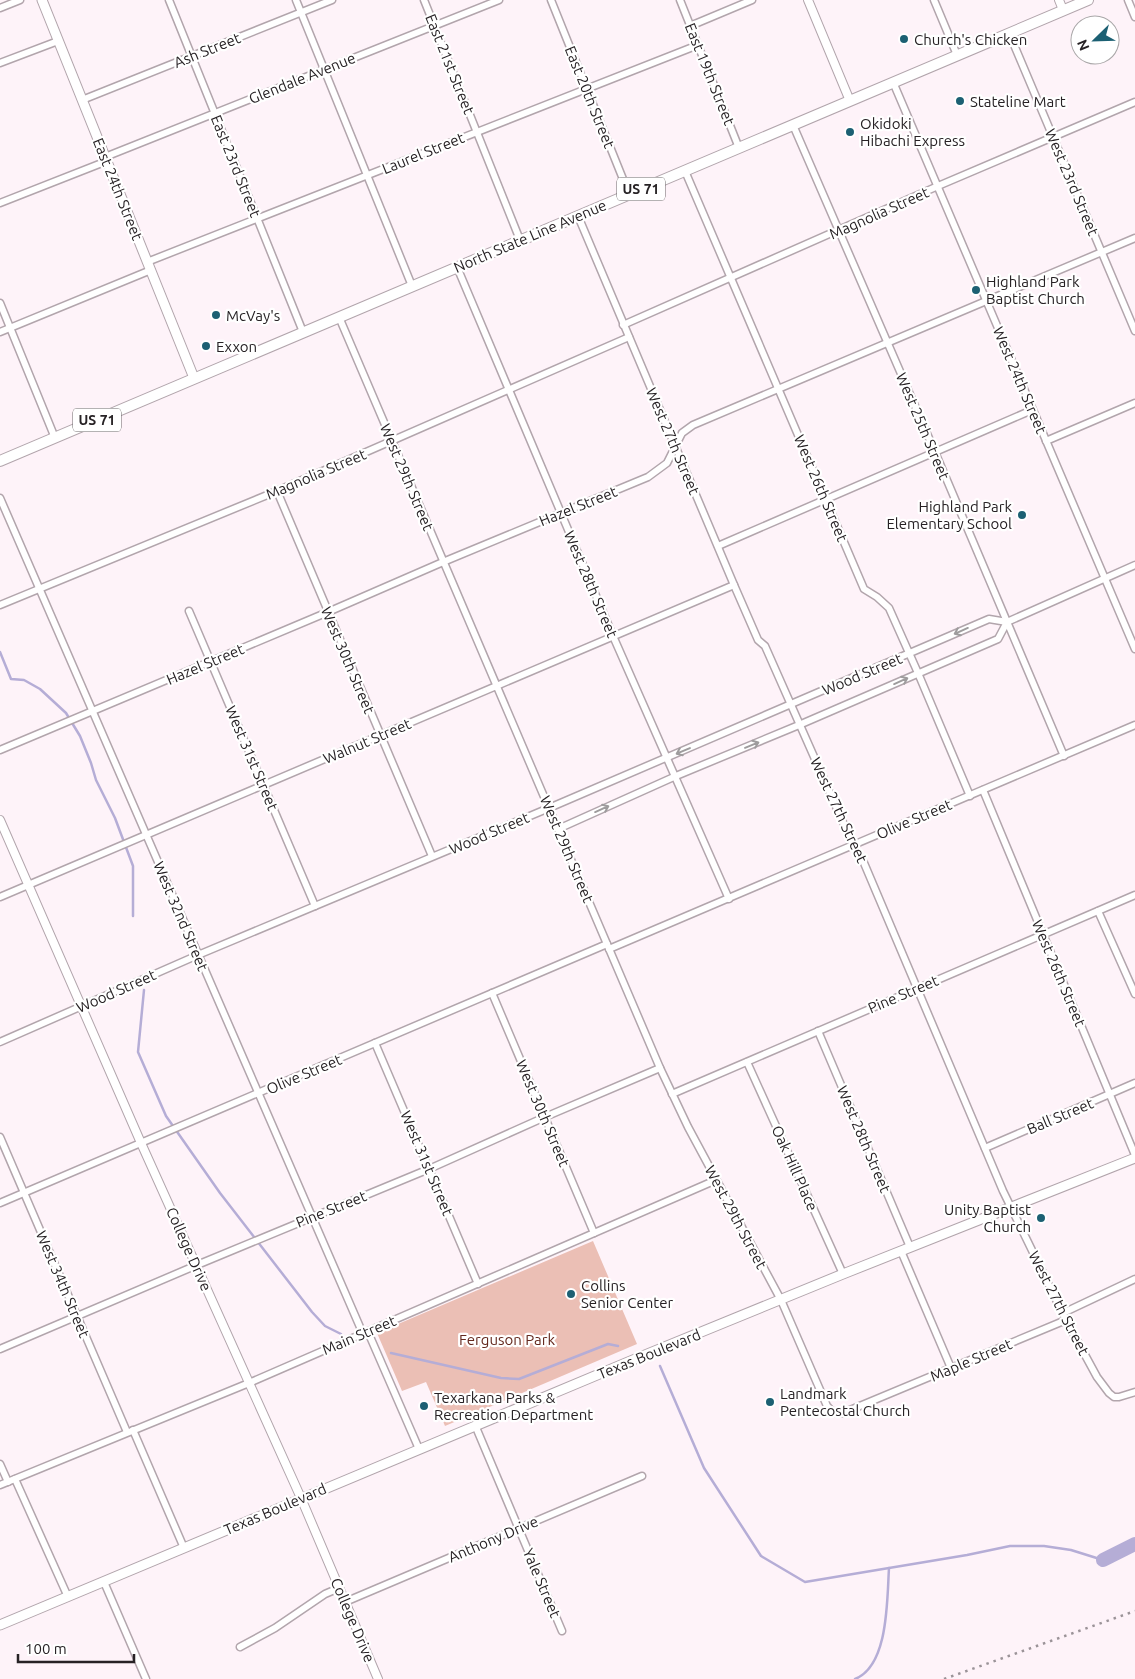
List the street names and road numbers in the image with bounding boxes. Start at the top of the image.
street label: East 21st Street [422,11,478,117]
street label: East 19th Street [682,20,738,128]
street label: Ash Street [171,29,243,71]
street label: East 20th Street [562,43,618,151]
street label: Glendale Avenue [246,49,358,107]
street label: East 23rd Street [208,112,264,220]
street label: West 23rd Street [1042,126,1102,238]
street label: Laurel Street [379,129,467,177]
street label: East 24th Street [90,135,146,243]
road number: US 71 [617,178,665,200]
street label: Magnolia Street [827,183,932,243]
street label: North State Line Avenue [451,196,609,276]
street label: West 24th Street [990,324,1050,436]
street label: West 25th Street [893,370,953,482]
street label: West 27th Street [643,385,703,497]
road number: US 71 [73,408,121,432]
street label: West 29th Street [377,421,437,533]
street label: West 26th Street [791,432,851,544]
street label: Magnolia Street [263,445,369,503]
street label: Hazel Street [537,483,620,529]
street label: West 28th Street [561,528,621,640]
street label: West 30th Street [318,604,378,716]
street label: Hazel Street [164,640,246,688]
street label: Wood Street [819,649,905,698]
street label: West 31st Street [222,703,282,813]
street label: Walnut Street [321,715,413,767]
street label: West 27th Street [807,755,871,866]
street label: West 29th Street [537,793,597,905]
street label: Olive Street [874,795,954,842]
street label: Wood Street [446,808,532,857]
street label: West 32nd Street [150,859,212,973]
street label: West 26th Street [1029,917,1089,1029]
street label: Wood Street [74,966,159,1016]
street label: Pine Street [865,972,941,1016]
street label: Olive Street [264,1050,344,1097]
street label: West 30th Street [513,1057,573,1169]
street label: West 28th Street [834,1083,894,1195]
street label: Ball Street [1024,1094,1096,1138]
street label: West 31st Street [397,1108,457,1218]
street label: Oak Hill Place [769,1123,821,1213]
street label: West 29th Street [702,1162,770,1272]
street label: Pine Street [293,1187,369,1231]
street label: College Drive [163,1204,215,1294]
street label: West 34th Street [33,1228,93,1340]
street label: West 27th Street [1025,1248,1093,1358]
street label: Main Street [320,1312,398,1358]
street label: Texas Boulevard [595,1326,703,1382]
street label: Maple Street [928,1335,1014,1385]
street label: Texas Boulevard [221,1480,329,1538]
street label: Anthony Drive [445,1512,541,1566]
street label: Yale Street [520,1546,564,1620]
street label: College Drive [328,1575,378,1665]

